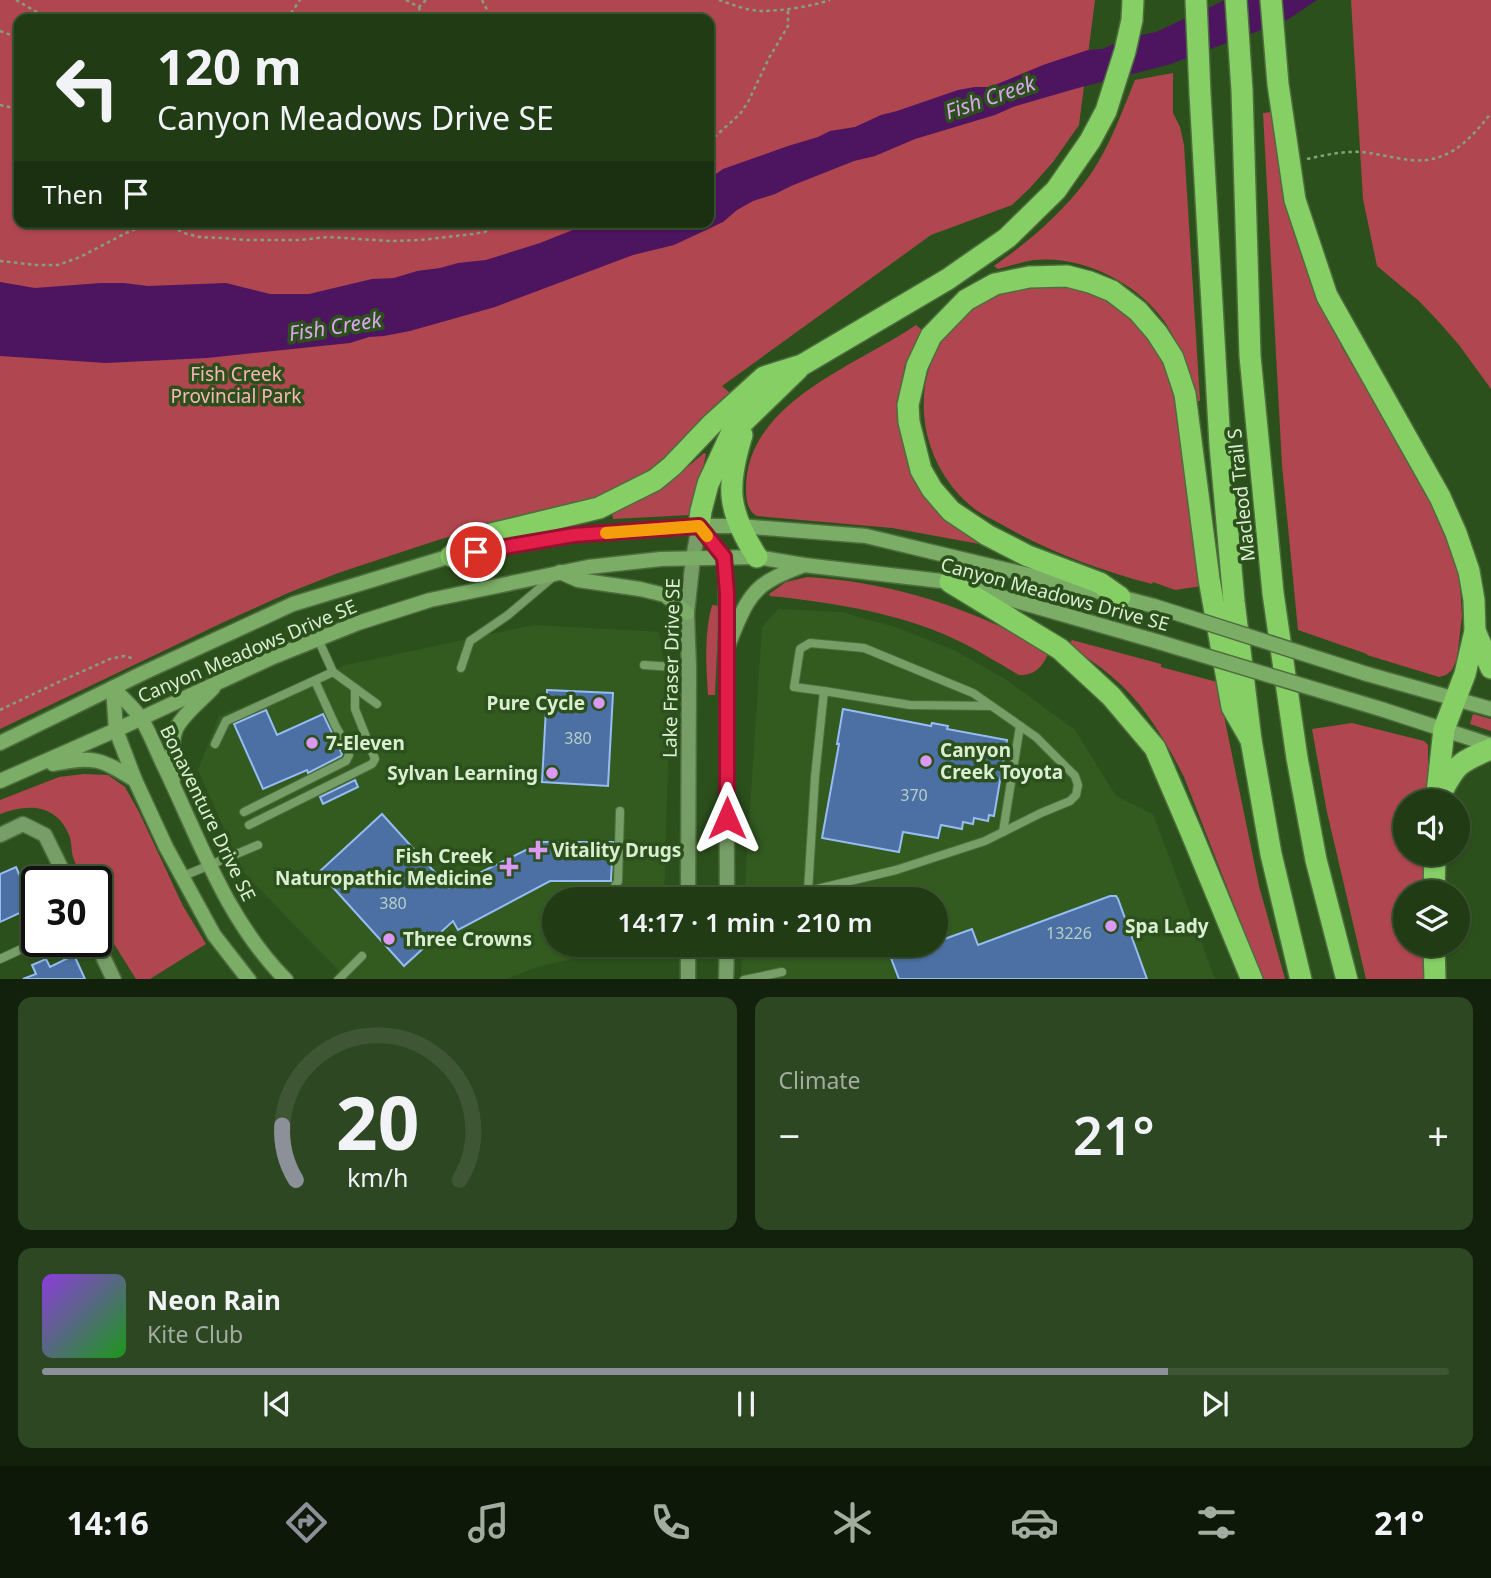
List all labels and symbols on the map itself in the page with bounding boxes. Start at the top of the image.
water label: Fish Creek [941,68,1040,125]
water label: Fish Creek [287,305,385,347]
park label: Fish Creek Provincial Park [170,361,302,409]
street label: Macleod Trail S [1221,427,1261,563]
pin [446,522,506,582]
street label: Canyon Meadows Drive SE [938,551,1172,637]
street label: Lake Fraser Drive SE [656,578,686,758]
street label: Canyon Meadows Drive SE [133,593,361,709]
place label: Pure Cycle [487,690,585,716]
marker: Pure Cycle [591,695,607,711]
street label: Bonaventure Drive SE [154,721,262,905]
house number: 380 [564,727,592,749]
place label: 7-Eleven [326,730,405,756]
marker: 7-Eleven [304,735,320,751]
place label: Canyon Creek Toyota [940,737,1063,785]
marker: Canyon Creek Toyota [918,753,934,769]
place label: Sylvan Learning [387,760,538,786]
marker: Sylvan Learning [544,765,560,781]
position arrow [690,781,764,855]
house number: 370 [900,784,928,806]
place label: Vitality Drugs [552,837,681,863]
marker: Vitality Drugs [530,842,546,858]
place label: Fish Creek Naturopathic Medicine [275,843,493,891]
marker: Fish Creek Naturopathic Medicine [499,857,519,877]
speed limit sign: 30 [21,866,112,957]
house number: 380 [379,892,407,914]
place label: Spa Lady [1125,913,1209,939]
marker: Spa Lady [1103,918,1119,934]
house number: 13226 [1046,922,1092,944]
place label: Three Crowns [403,926,532,952]
marker: Three Crowns [381,931,397,947]

